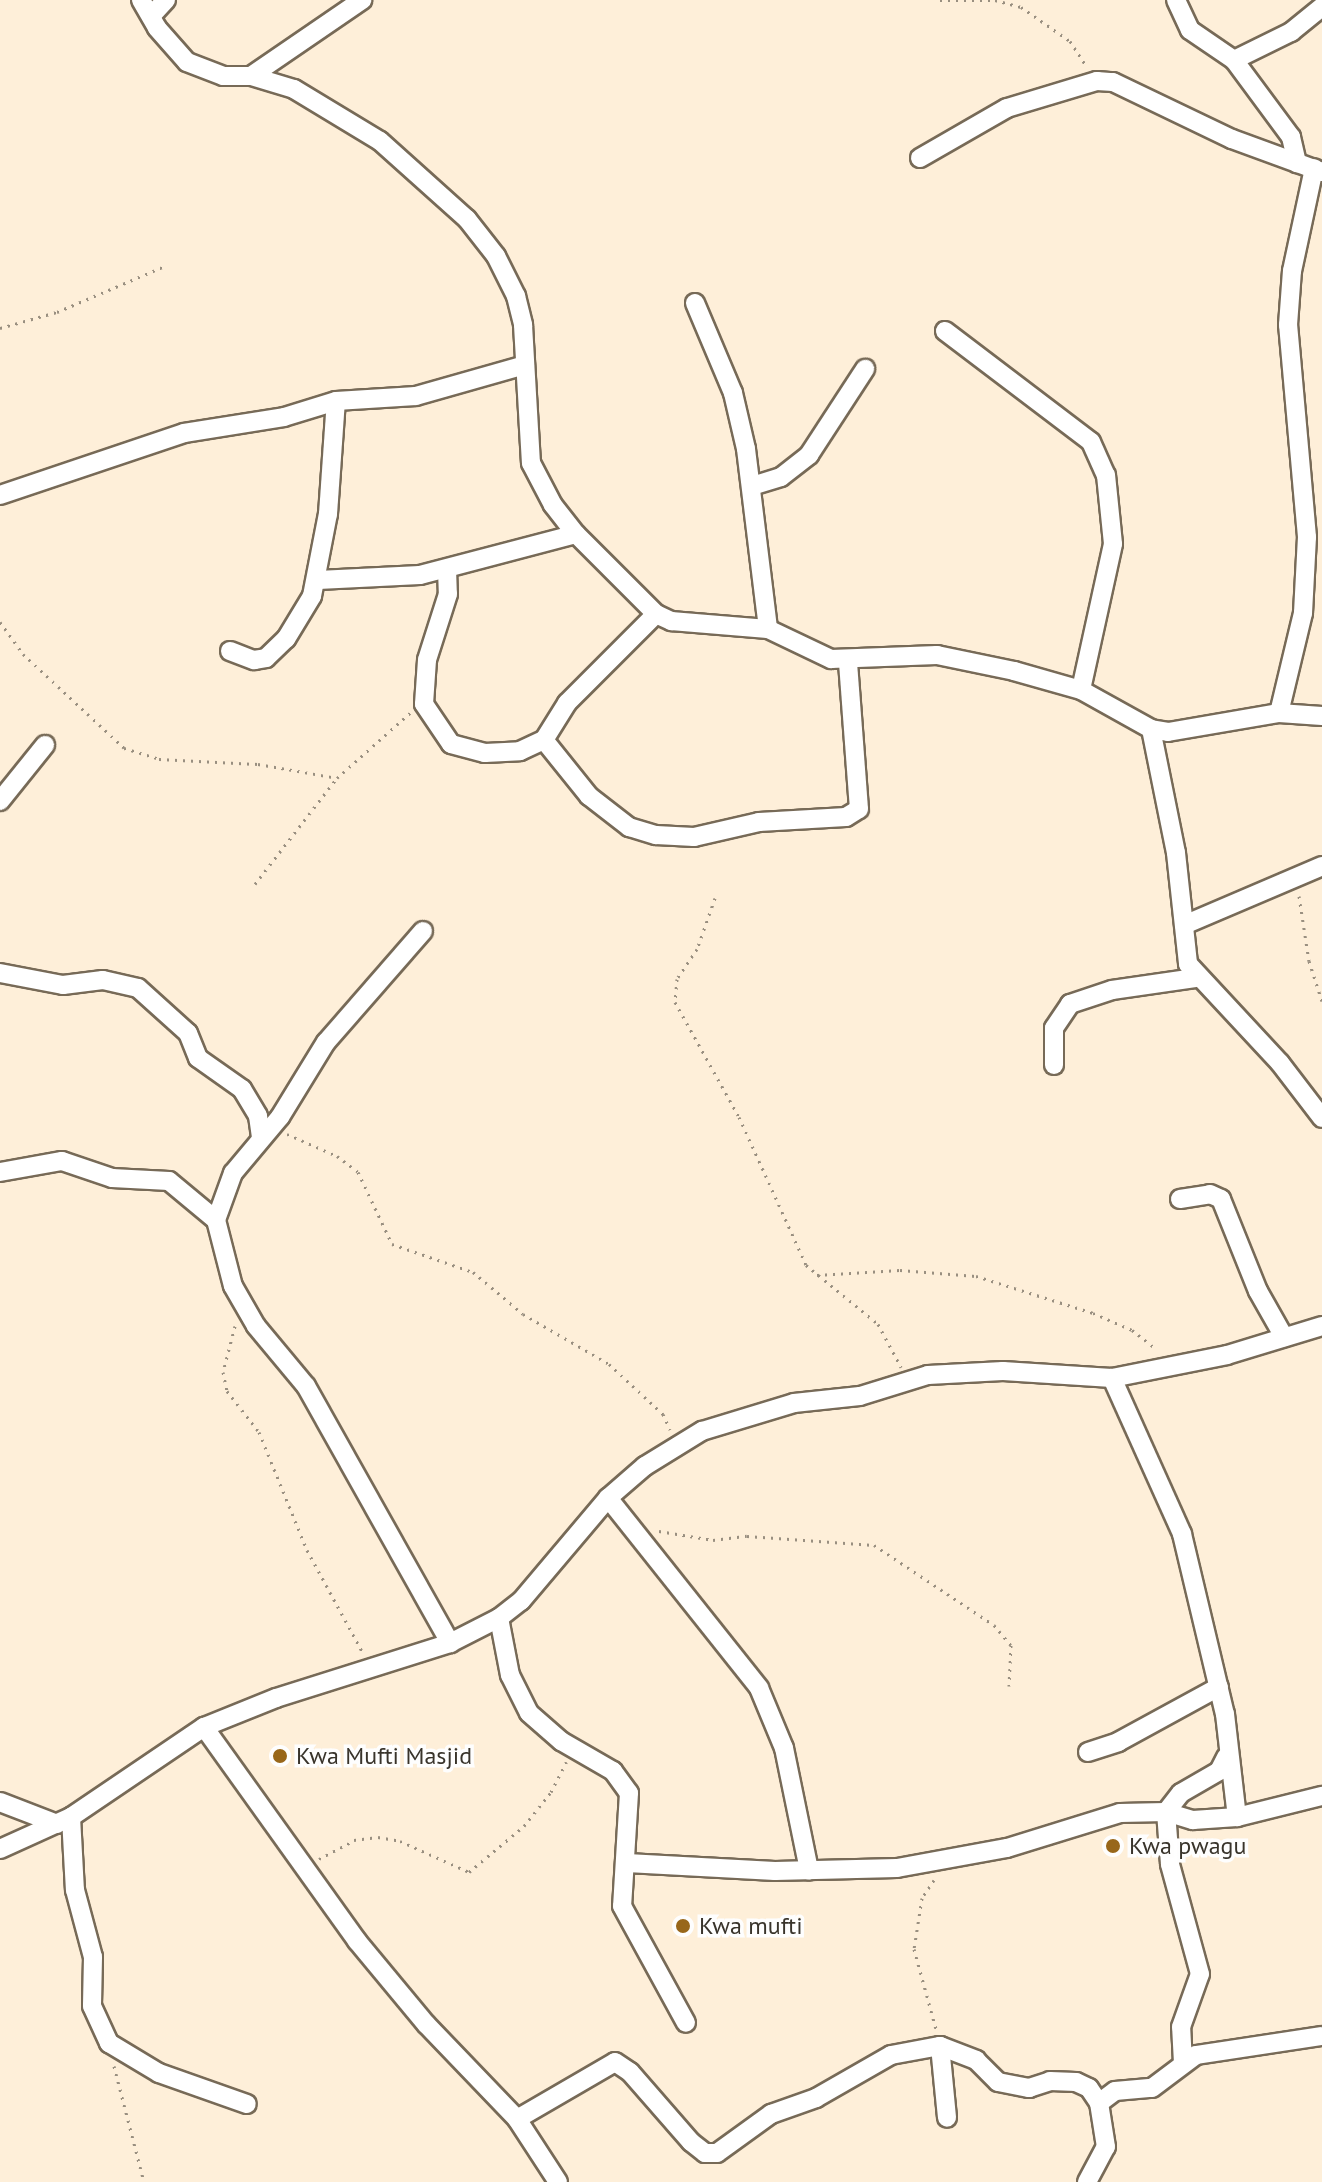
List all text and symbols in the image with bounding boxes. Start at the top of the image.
place label: Kwa Mufti Masjid [296,1742,472,1770]
marker: Kwa Mufti Masjid [271,1747,289,1765]
place label: Kwa pwagu [1129,1832,1246,1860]
marker: Kwa pwagu [1104,1837,1122,1855]
place label: Kwa mufti [699,1912,803,1940]
marker: Kwa mufti [674,1917,692,1935]

